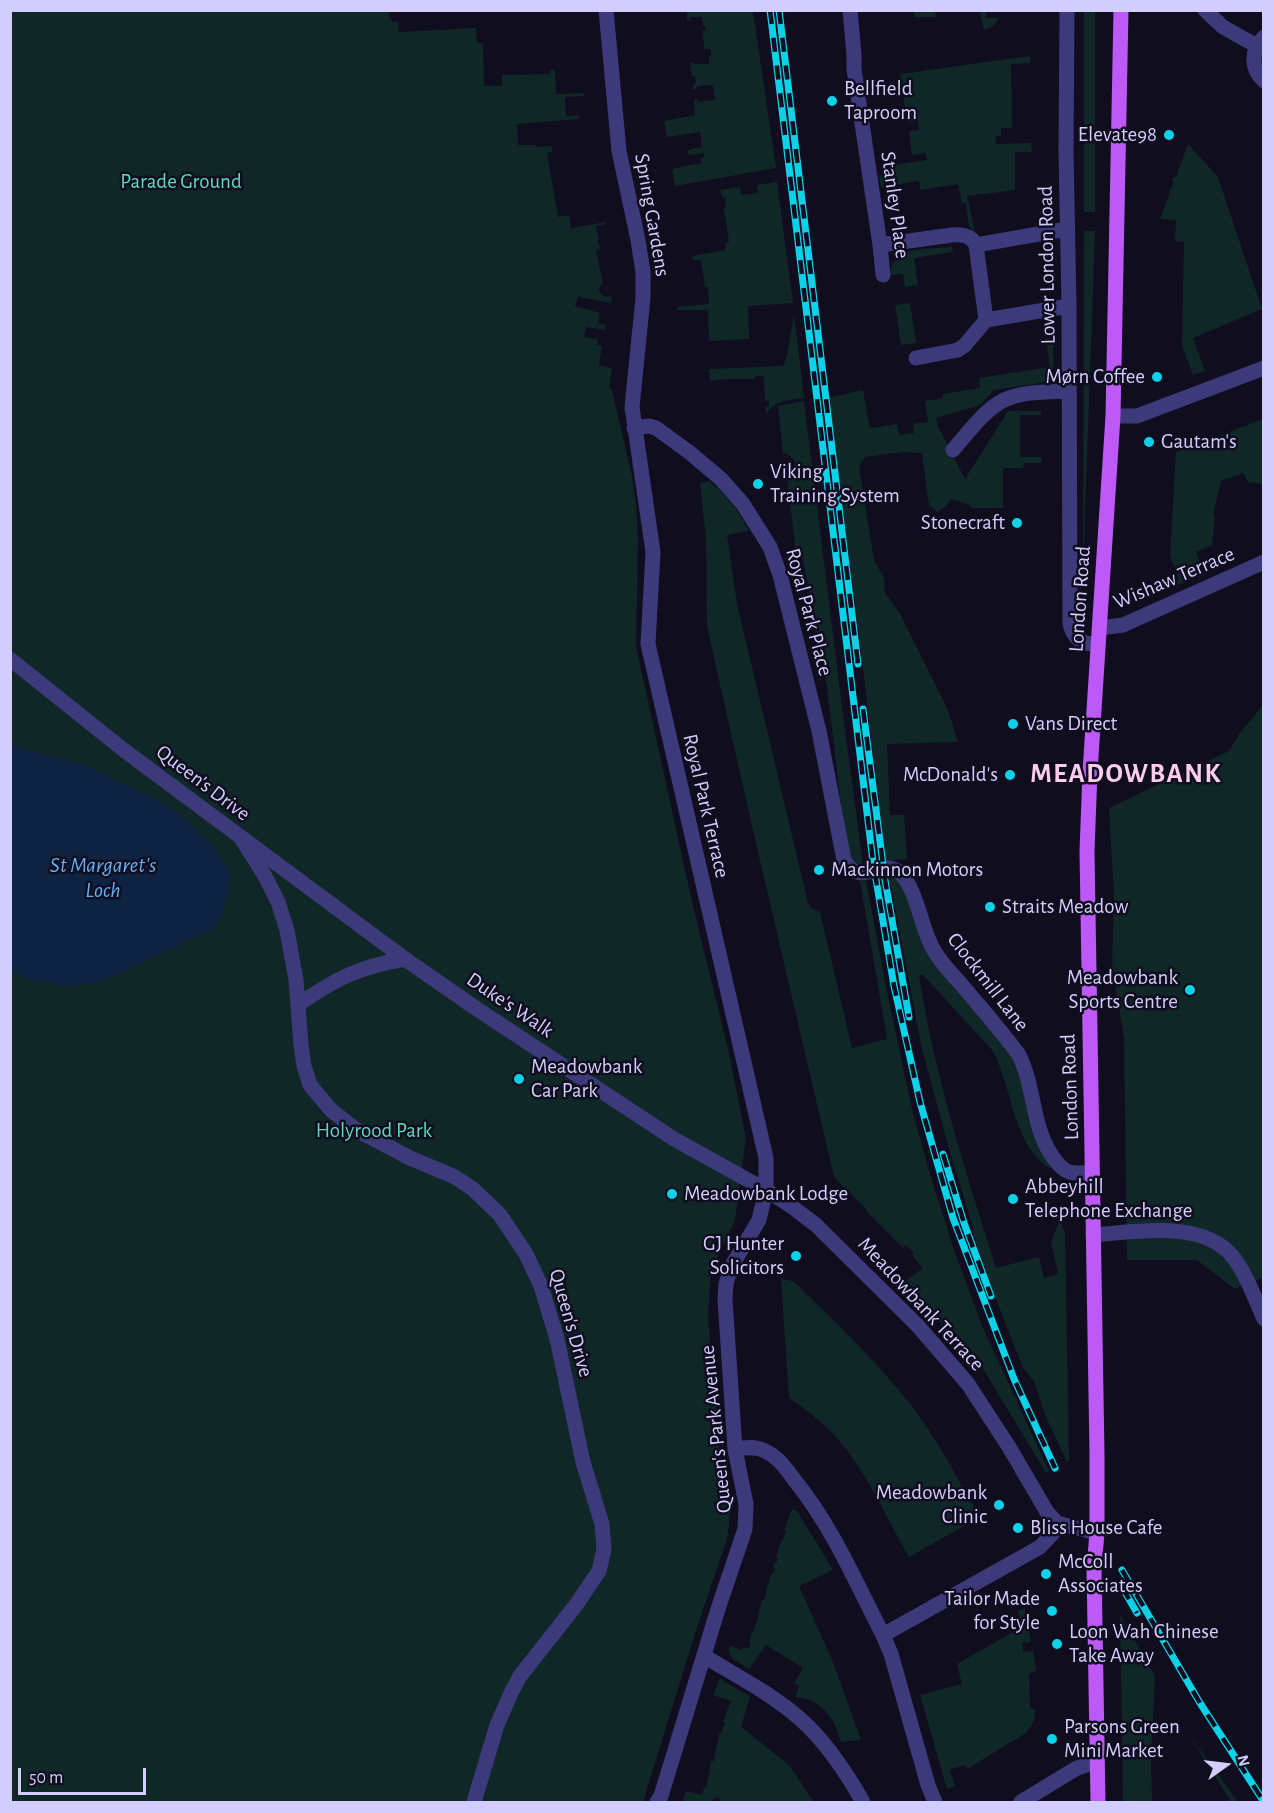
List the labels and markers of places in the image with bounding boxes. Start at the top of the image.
place label: Bellfield Taproom [844,76,917,126]
marker: Bellfield Taproom [825,94,839,108]
place label: Elevate98 [1078,122,1157,148]
marker: Elevate98 [1162,128,1176,142]
place label: Mørn Coffee [1046,364,1145,390]
marker: Mørn Coffee [1150,370,1164,384]
place label: Gautam's [1161,429,1237,455]
marker: Gautam's [1142,435,1156,449]
place label: Viking Training System [770,459,900,509]
marker: Viking Training System [751,477,765,491]
place label: Stonecraft [921,510,1005,536]
marker: Stonecraft [1010,516,1024,530]
place label: Vans Direct [1025,711,1117,737]
marker: Vans Direct [1006,717,1020,731]
place label: McDonald's [903,762,998,788]
marker: McDonald's [1003,768,1017,782]
place label: Mackinnon Motors [831,857,983,883]
marker: Mackinnon Motors [812,863,826,877]
place label: Straits Meadow [1002,894,1128,920]
marker: Straits Meadow [983,900,997,914]
place label: Meadowbank Sports Centre [1067,965,1178,1015]
marker: Meadowbank Sports Centre [1183,983,1197,997]
place label: Meadowbank Car Park [531,1054,642,1104]
marker: Meadowbank Car Park [512,1072,526,1086]
place label: Abbeyhill Telephone Exchange [1025,1174,1192,1224]
place label: Meadowbank Lodge [684,1181,848,1207]
marker: Meadowbank Lodge [665,1187,679,1201]
marker: Abbeyhill Telephone Exchange [1006,1192,1020,1206]
place label: GJ Hunter Solicitors [703,1231,784,1281]
marker: GJ Hunter Solicitors [789,1249,803,1263]
place label: Meadowbank Clinic [876,1480,987,1530]
marker: Meadowbank Clinic [992,1498,1006,1512]
place label: Bliss House Cafe [1030,1515,1163,1541]
marker: Bliss House Cafe [1011,1521,1025,1535]
place label: McColl Associates [1058,1549,1143,1599]
marker: McColl Associates [1039,1567,1053,1581]
place label: Tailor Made for Style [944,1586,1040,1636]
marker: Tailor Made for Style [1045,1604,1059,1618]
place label: Loon Wah Chinese Take Away [1069,1619,1219,1669]
marker: Loon Wah Chinese Take Away [1050,1637,1064,1651]
place label: Parsons Green Mini Market [1064,1714,1180,1764]
marker: Parsons Green Mini Market [1045,1732,1059,1746]

